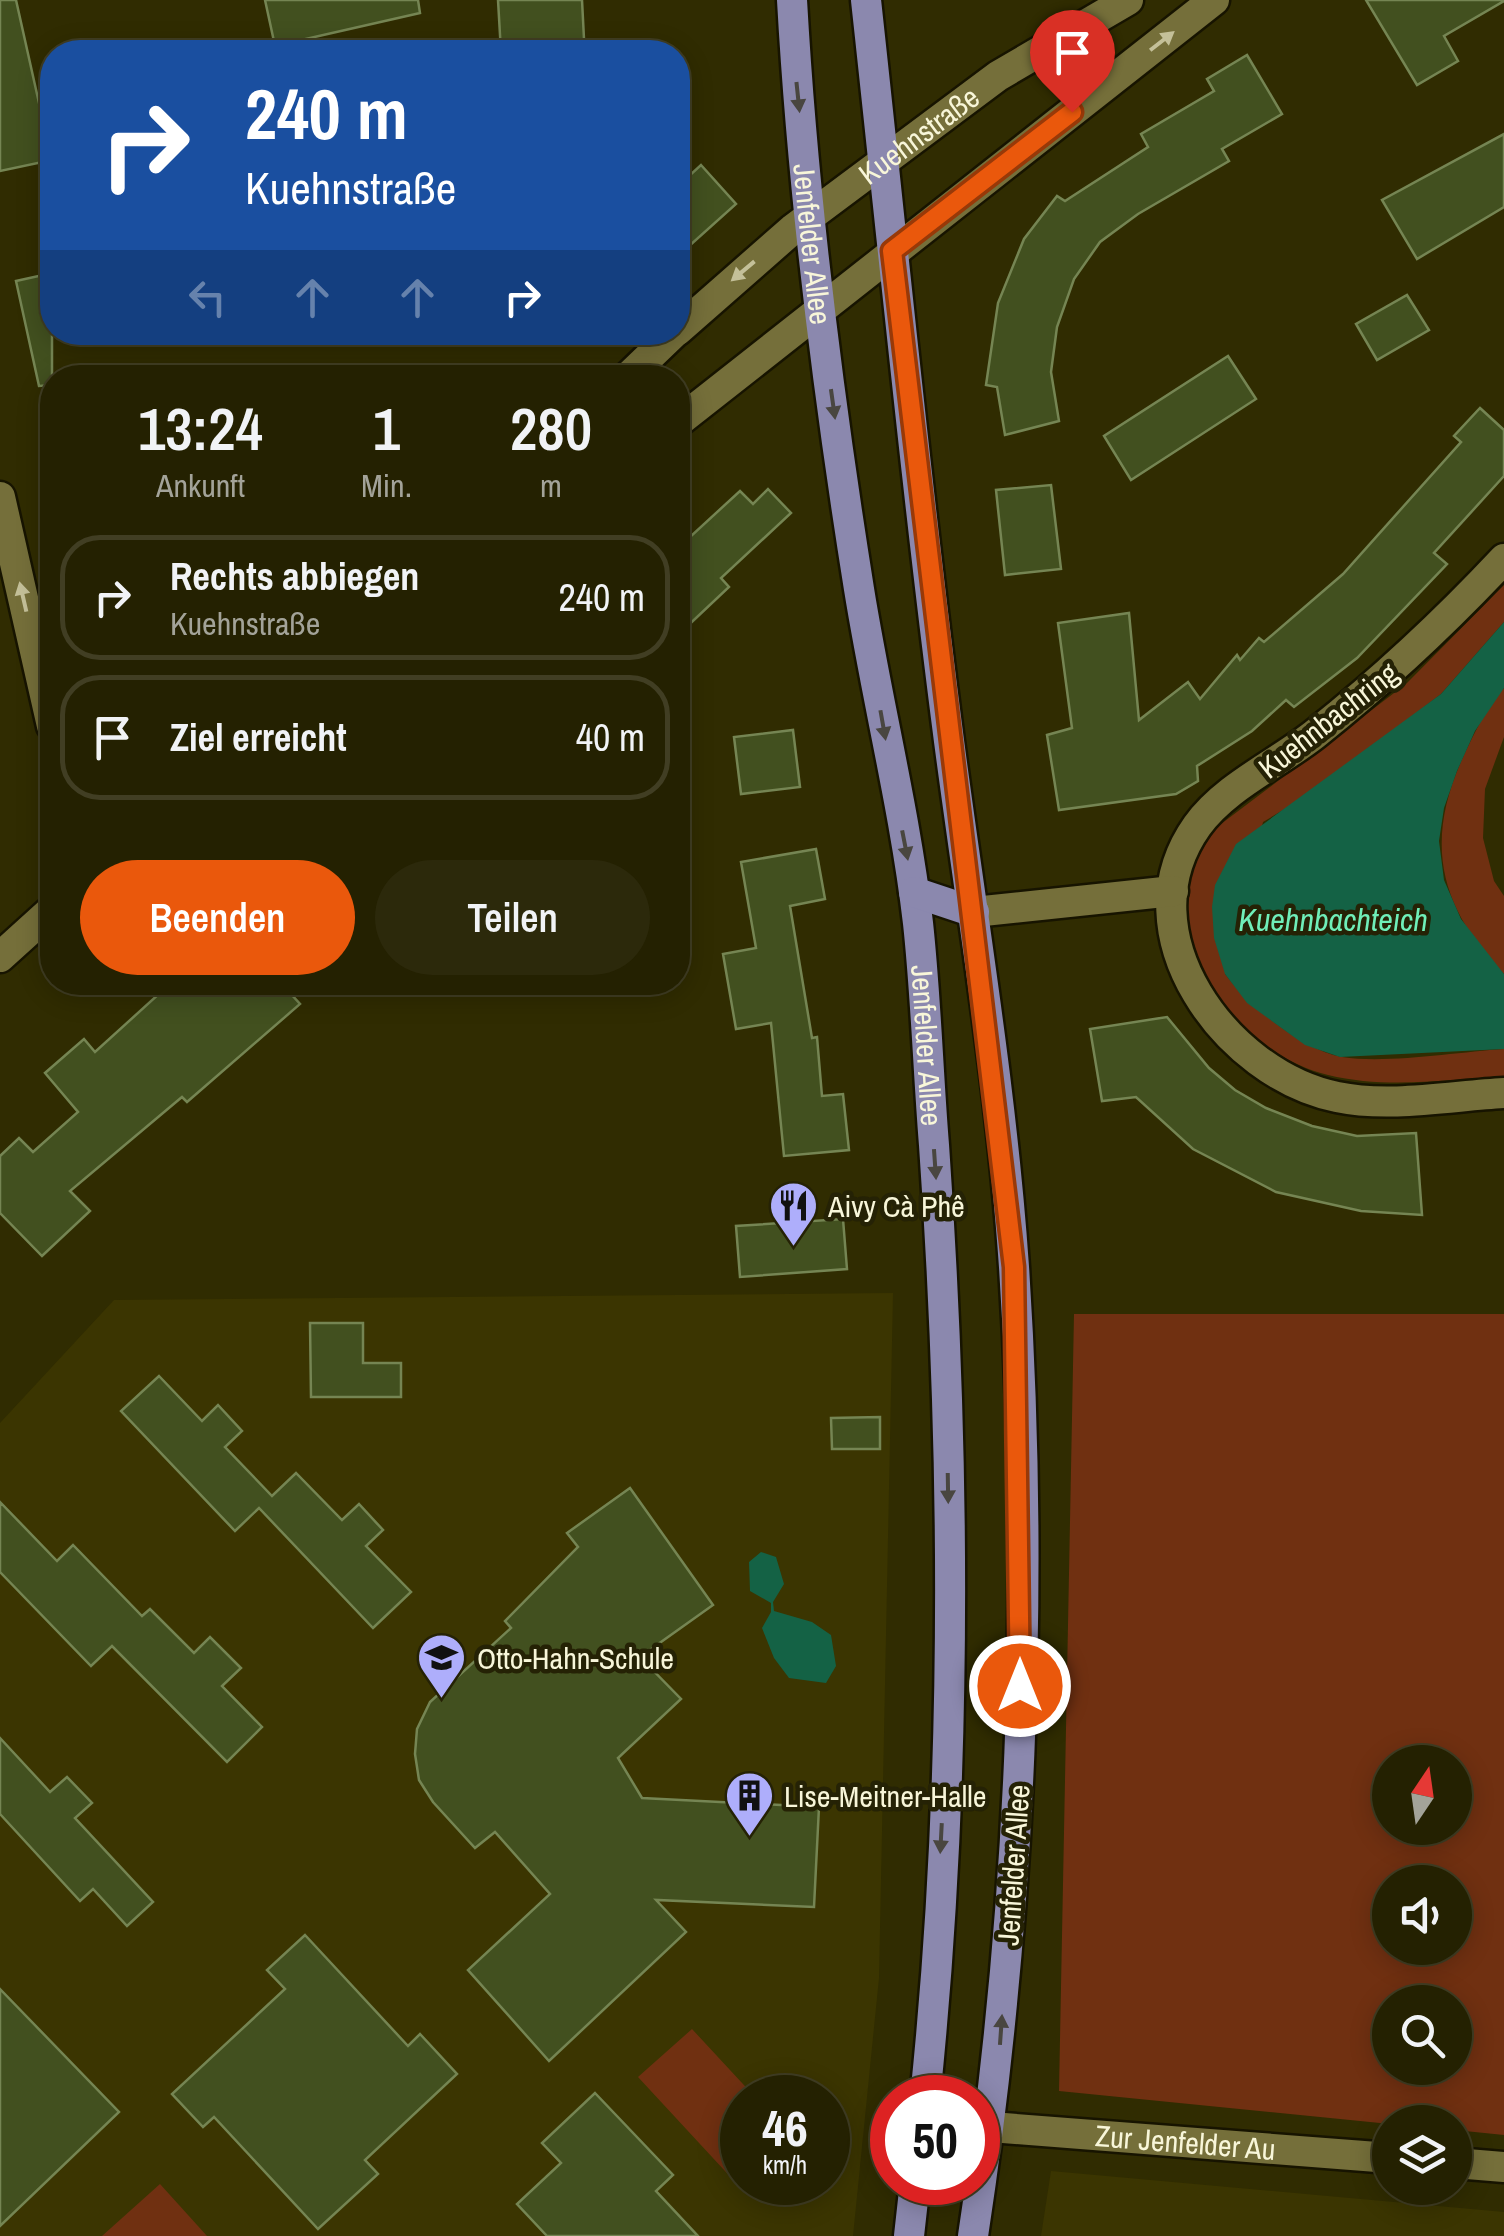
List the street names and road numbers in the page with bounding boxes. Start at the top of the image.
street label: Kuehnstraße [850,77,987,193]
street label: Jenfelder Allee [784,162,841,327]
street label: Kuehnbachring [1250,653,1406,787]
street label: Jenfelder Allee [902,963,952,1127]
street label: Jenfelder Allee [987,1783,1039,1947]
street label: Zur Jenfelder Au [1094,2115,1277,2169]

